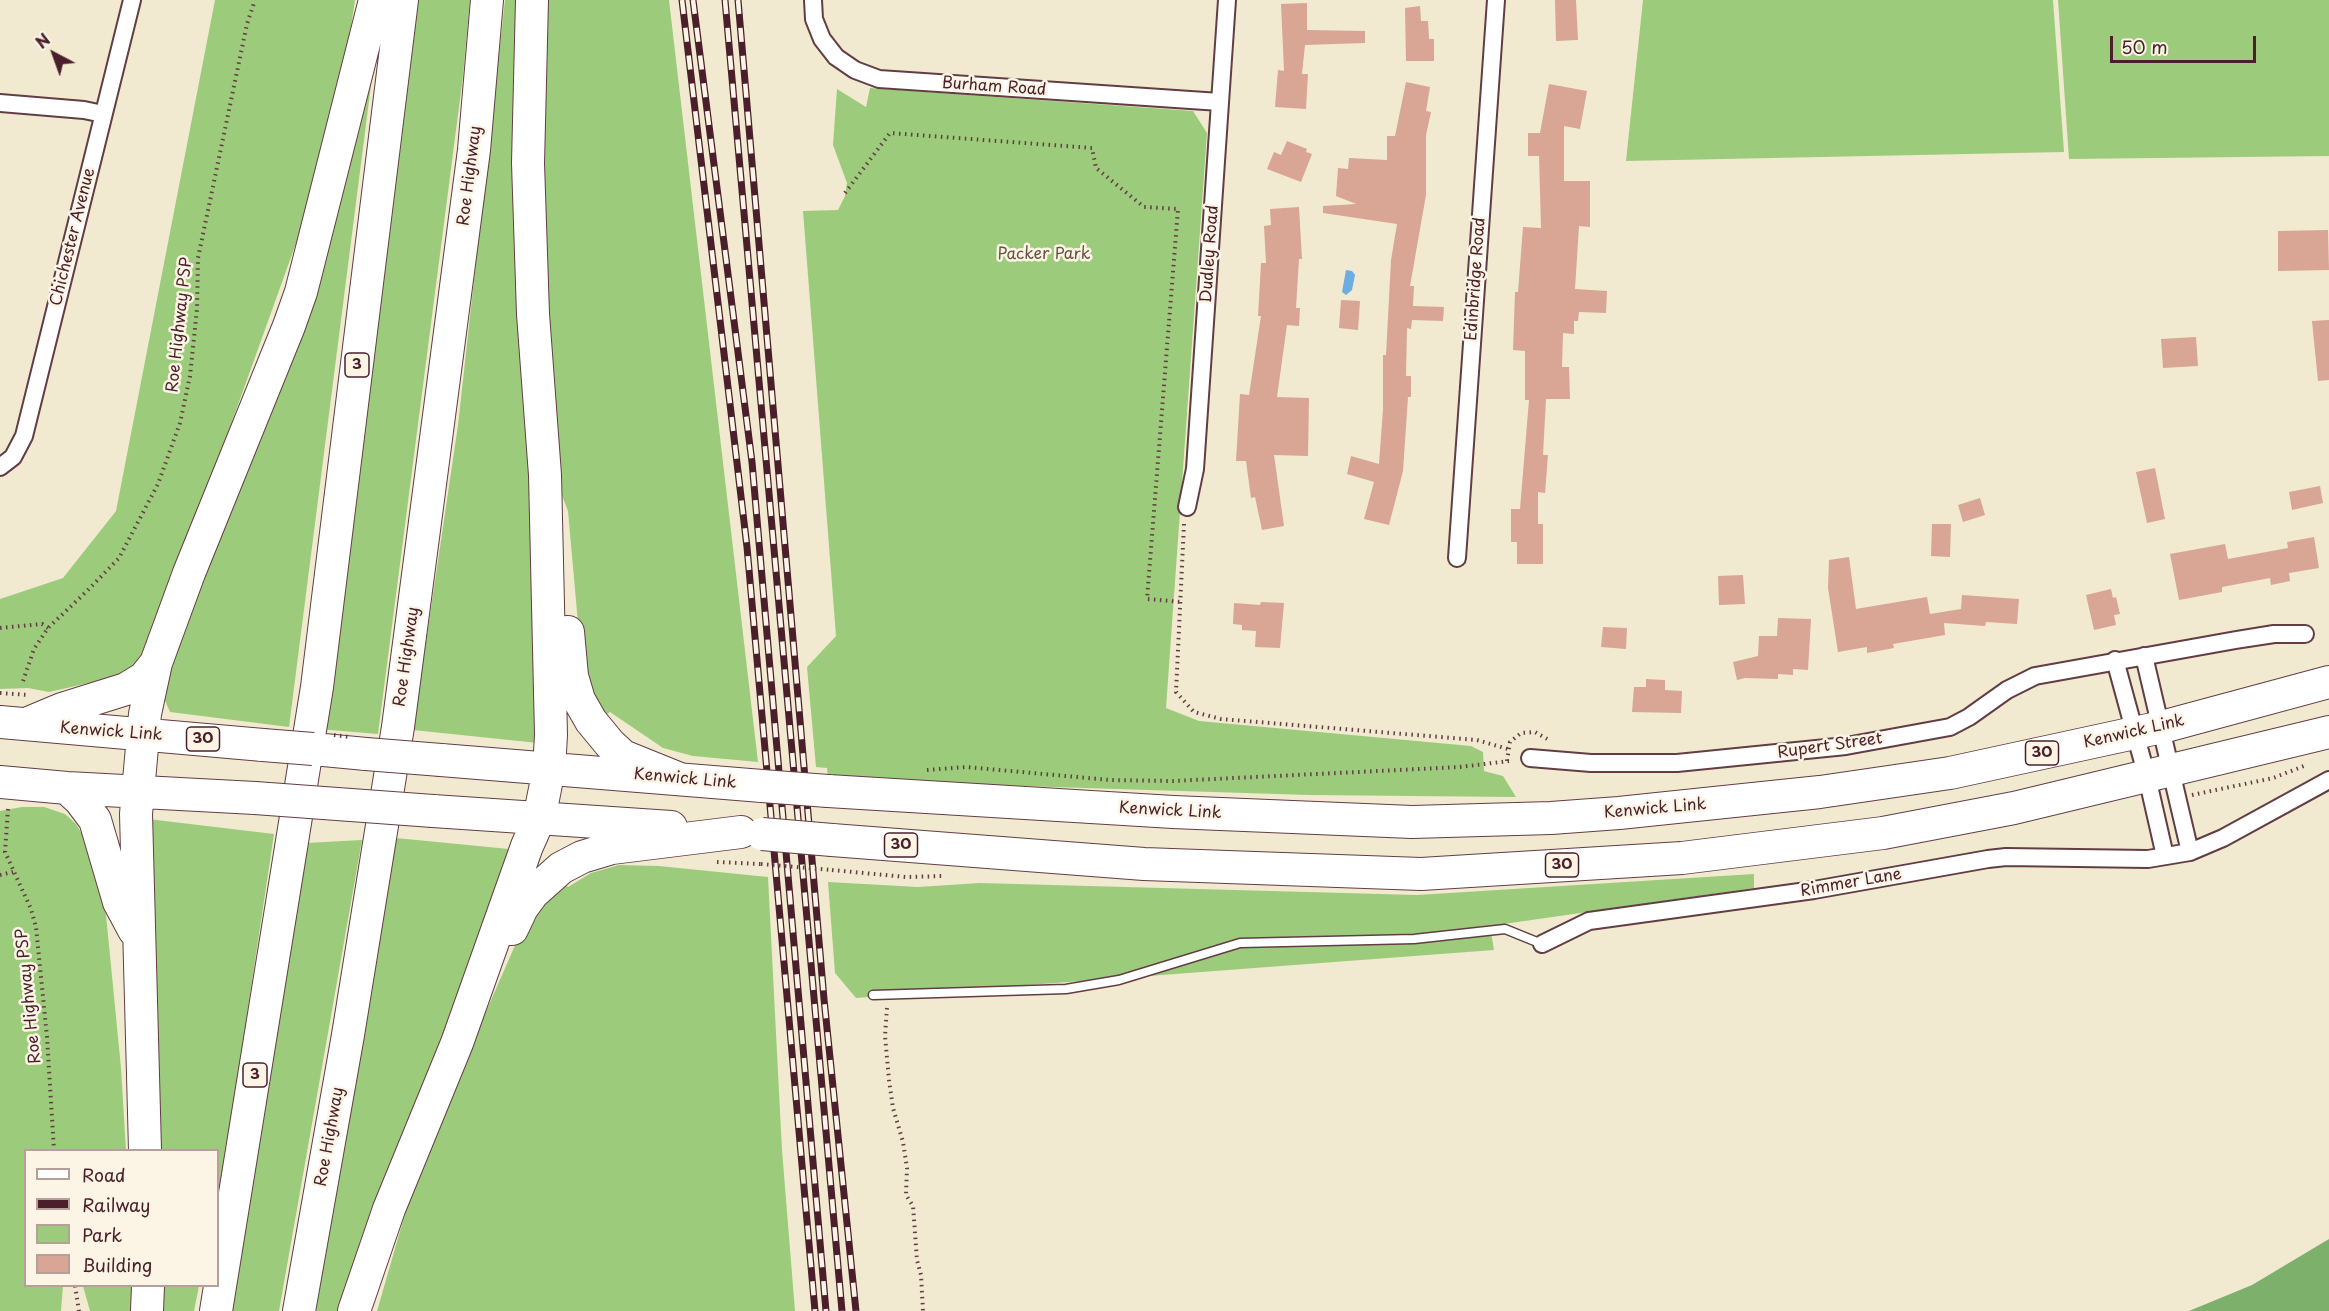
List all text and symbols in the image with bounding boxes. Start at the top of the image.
north arrow [24,24,84,84]
scale bar [2113,24,2258,62]
text: N [30,27,55,54]
text: 50 m [2121,33,2168,60]
street label: Burham Road [941,74,1047,100]
street label: Roe Highway [454,125,486,227]
street label: Chichester Avenue [47,166,99,308]
street label: Dudley Road [1197,204,1223,304]
street label: Edinbridge Road [1462,217,1490,341]
park label: Packer Park [998,245,1090,265]
street label: Roe Highway PSP [163,256,197,394]
road number: 3 [345,353,369,377]
street label: Roe Highway [390,606,424,708]
street label: Kenwick Link [2082,711,2186,753]
street label: Kenwick Link [59,719,163,745]
road number: 30 [186,727,220,751]
street label: Rupert Street [1776,729,1884,763]
road number: 30 [2026,741,2058,765]
street label: Kenwick Link [633,765,737,793]
street label: Kenwick Link [1603,795,1707,823]
street label: Kenwick Link [1118,799,1222,823]
road number: 30 [884,833,918,857]
road number: 30 [1546,853,1578,877]
street label: Rimmer Lane [1799,865,1903,901]
street label: Roe Highway PSP [12,927,46,1065]
road number: 3 [243,1063,267,1087]
street label: Roe Highway [312,1086,348,1188]
legend [24,1149,219,1287]
text: Road [82,1161,126,1188]
text: Railway [82,1191,150,1218]
text: Park [82,1221,122,1248]
text: Building [82,1251,152,1278]

